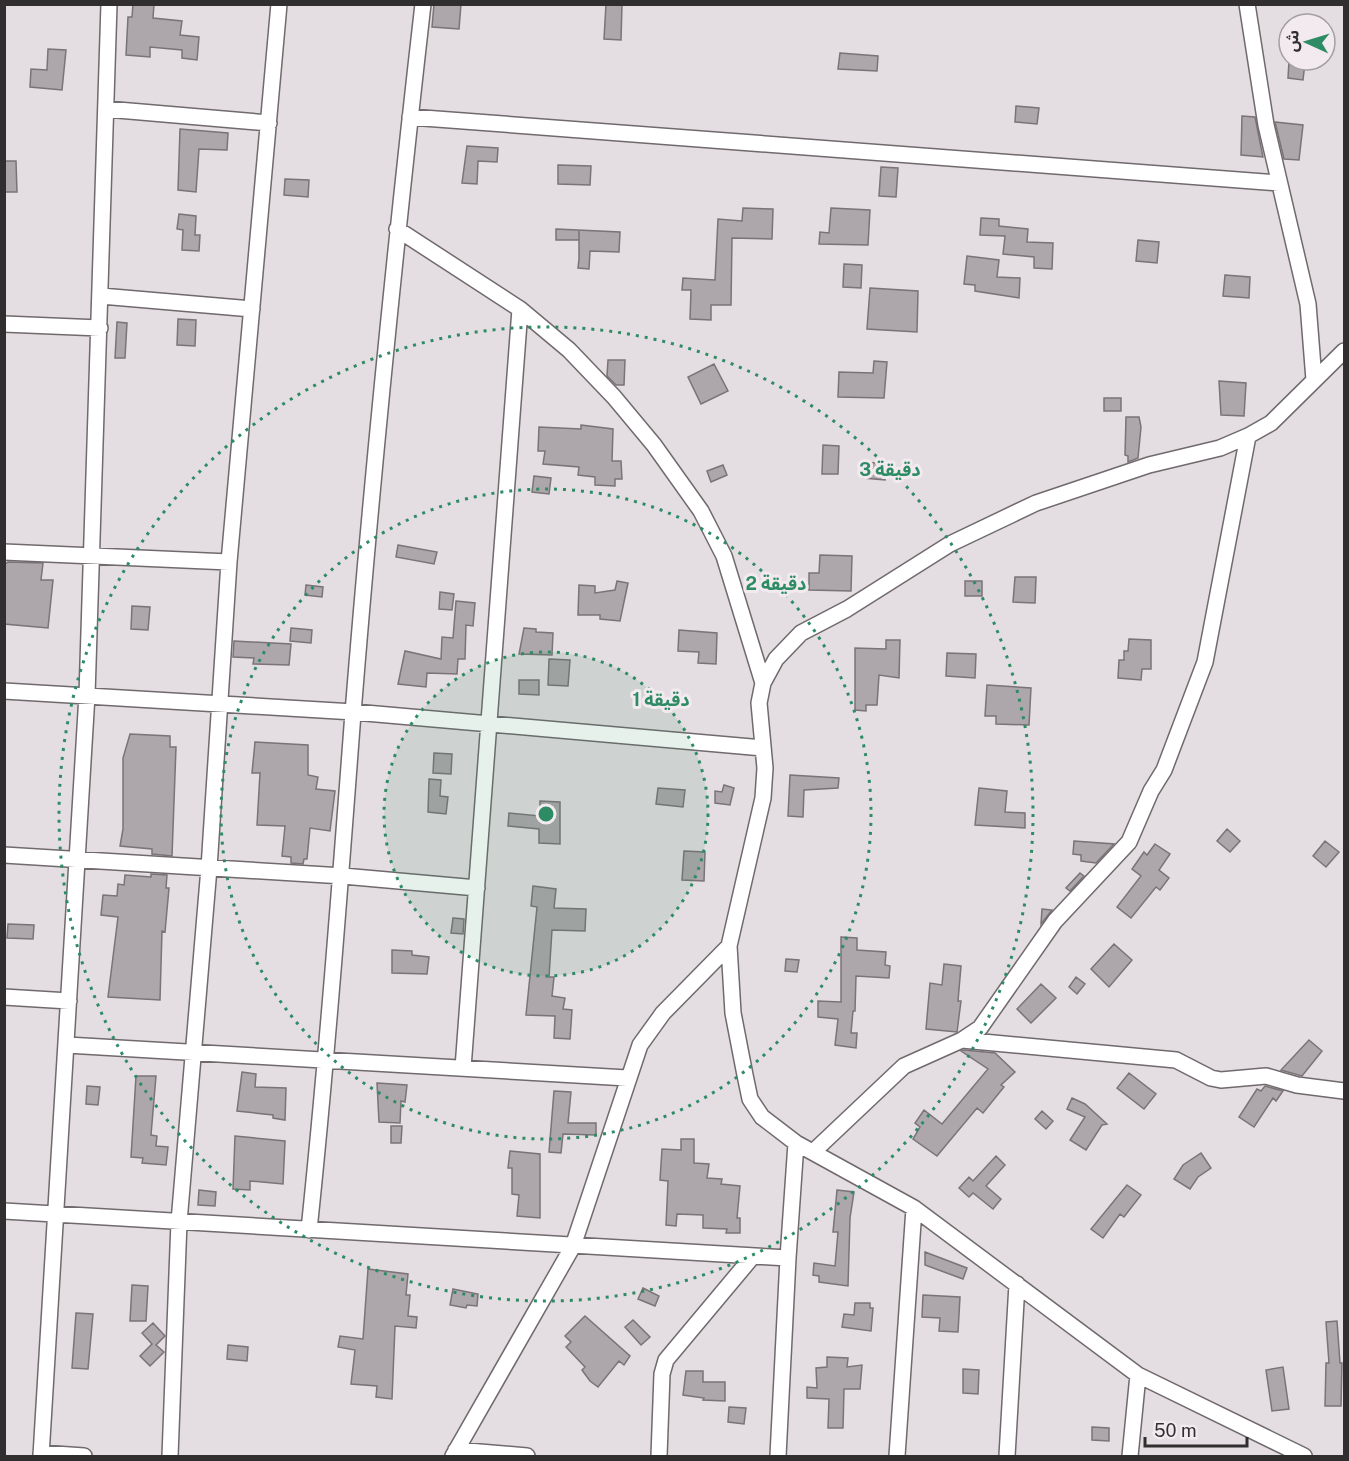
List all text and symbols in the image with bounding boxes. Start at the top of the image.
north arrow [1277,12,1337,72]
text: ش [1282,29,1303,53]
text: 3 دقيقة [859,459,921,480]
text: 2 دقيقة [746,573,806,594]
text: 1 دقيقة [632,689,690,710]
centre of rings [536,804,556,824]
scale bar [1145,1410,1247,1448]
text: 50 m [1154,1420,1197,1441]

